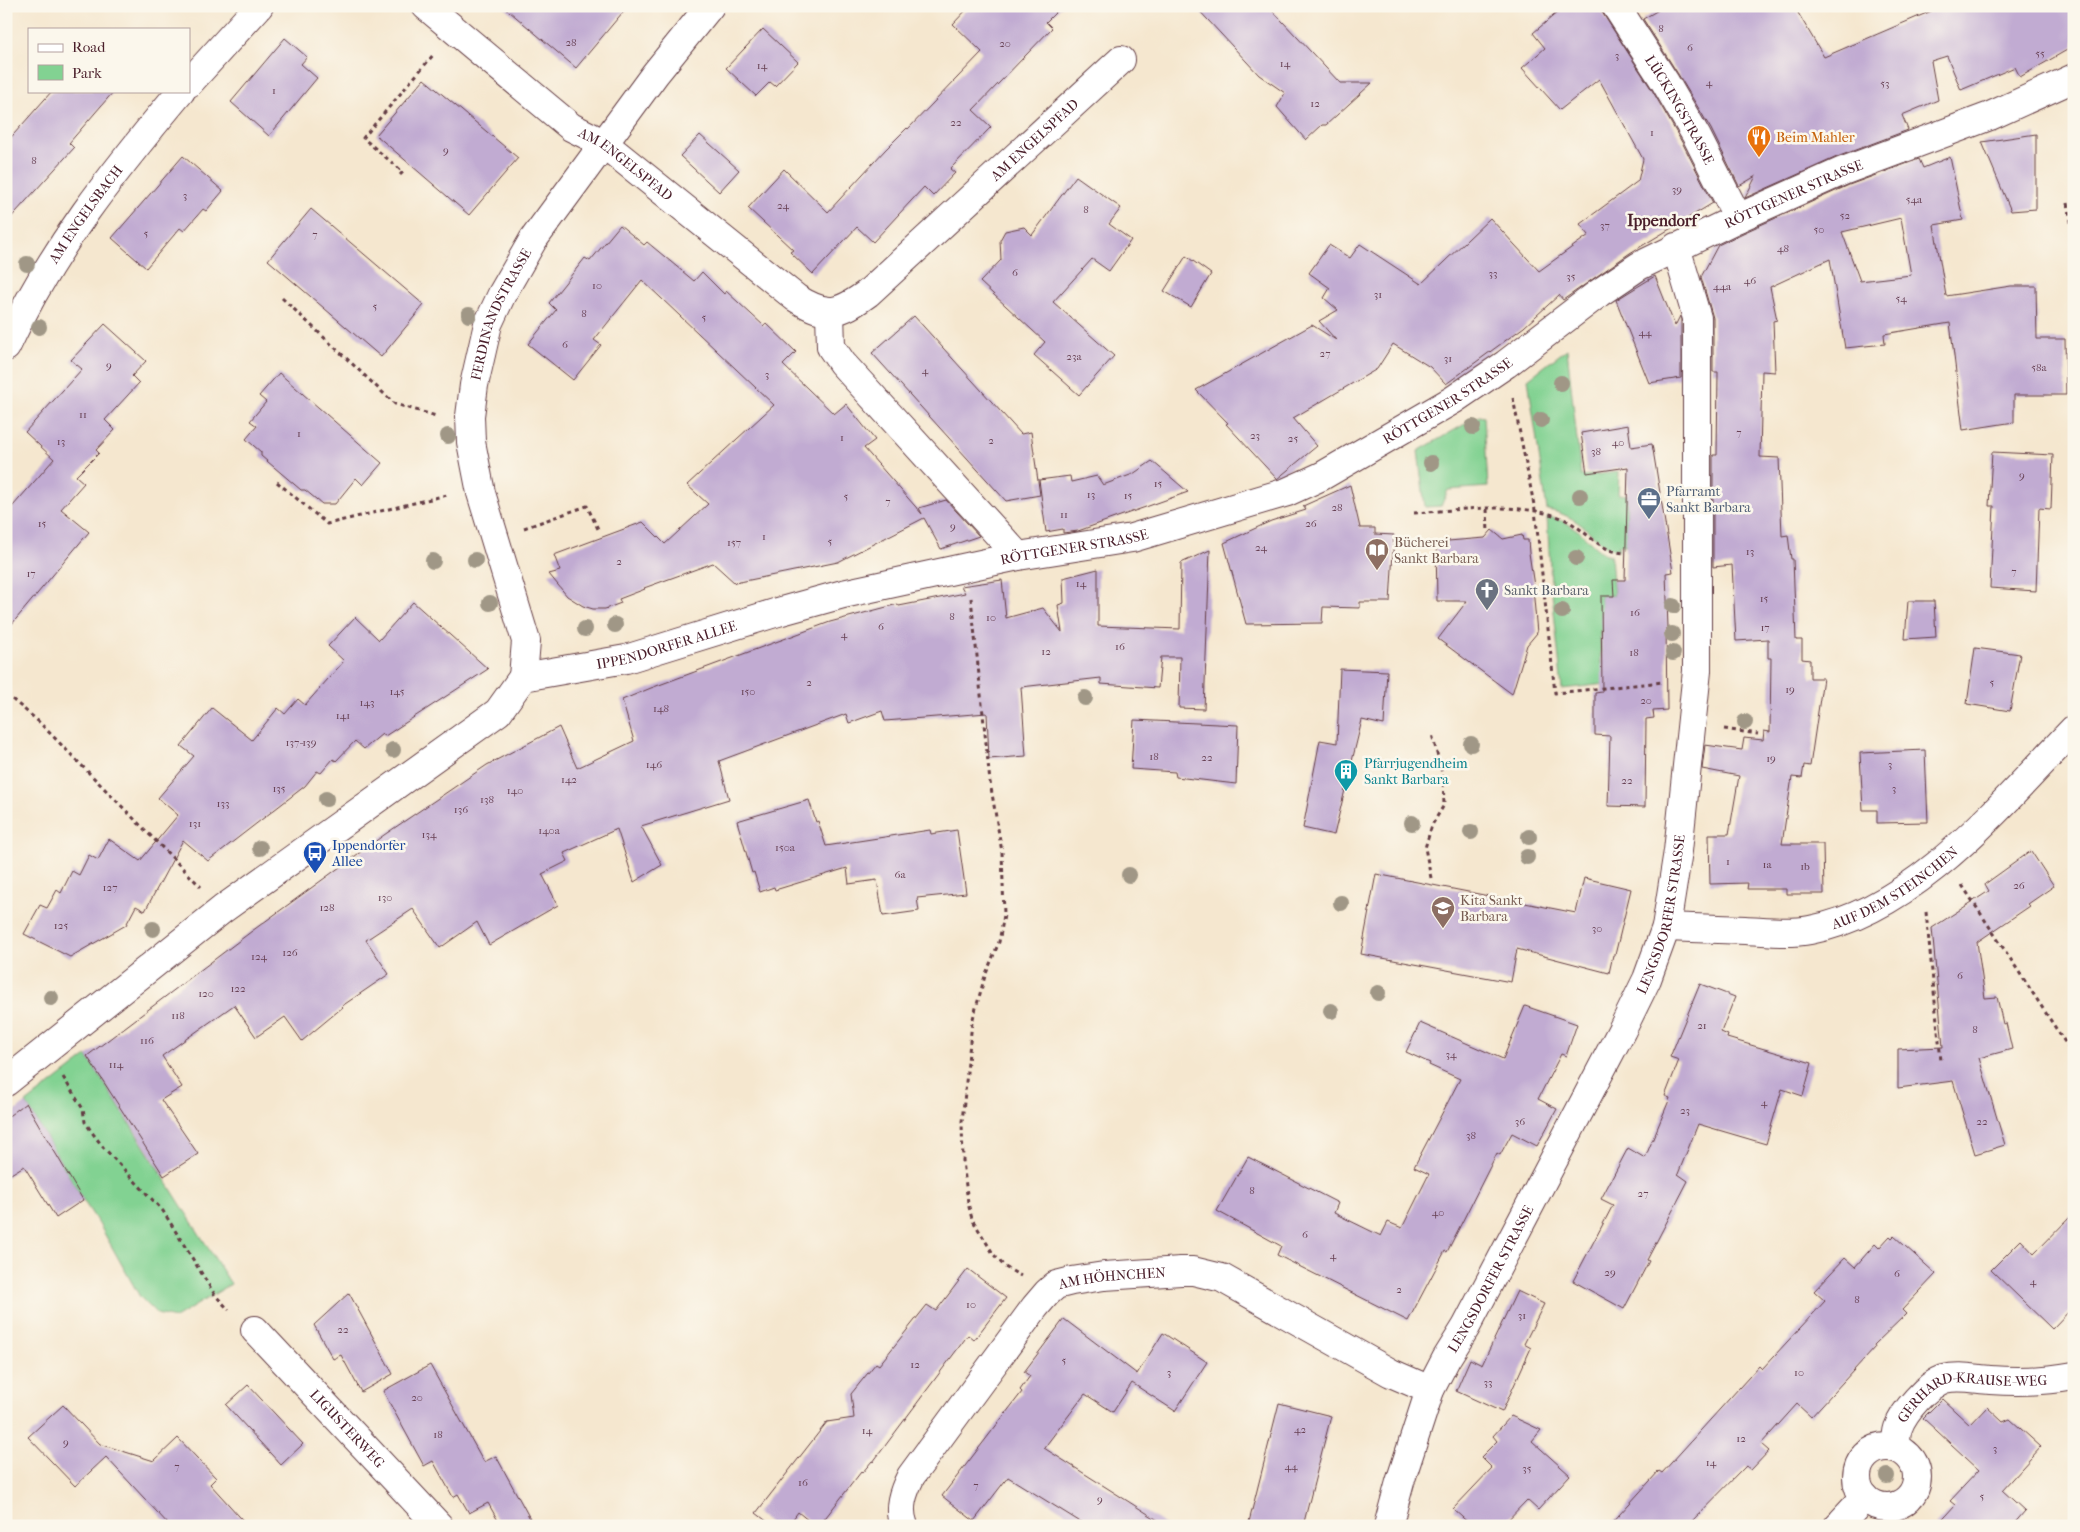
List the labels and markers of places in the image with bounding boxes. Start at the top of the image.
restaurant icon: Beim Mahler [1746,124,1772,158]
place label: Beim Mahler [1776,129,1855,146]
place label: Pfarramt Sankt Barbara [1666,483,1751,516]
office icon: Pfarramt Sankt Barbara [1636,486,1662,520]
place label: Bücherei Sankt Barbara [1394,534,1479,567]
library icon: Bücherei Sankt Barbara [1364,537,1390,571]
church icon: Sankt Barbara [1474,577,1500,611]
place label: Sankt Barbara [1504,582,1589,599]
place label: Pfarrjugendheim Sankt Barbara [1364,755,1468,788]
building icon: Pfarrjugendheim Sankt Barbara [1333,758,1359,792]
place label: Ippendorfer Allee [331,837,405,870]
bus stop icon: Ippendorfer Allee [302,840,328,874]
place label: Kita Sankt Barbara [1460,892,1523,925]
school or university icon: Kita Sankt Barbara [1430,895,1456,929]

